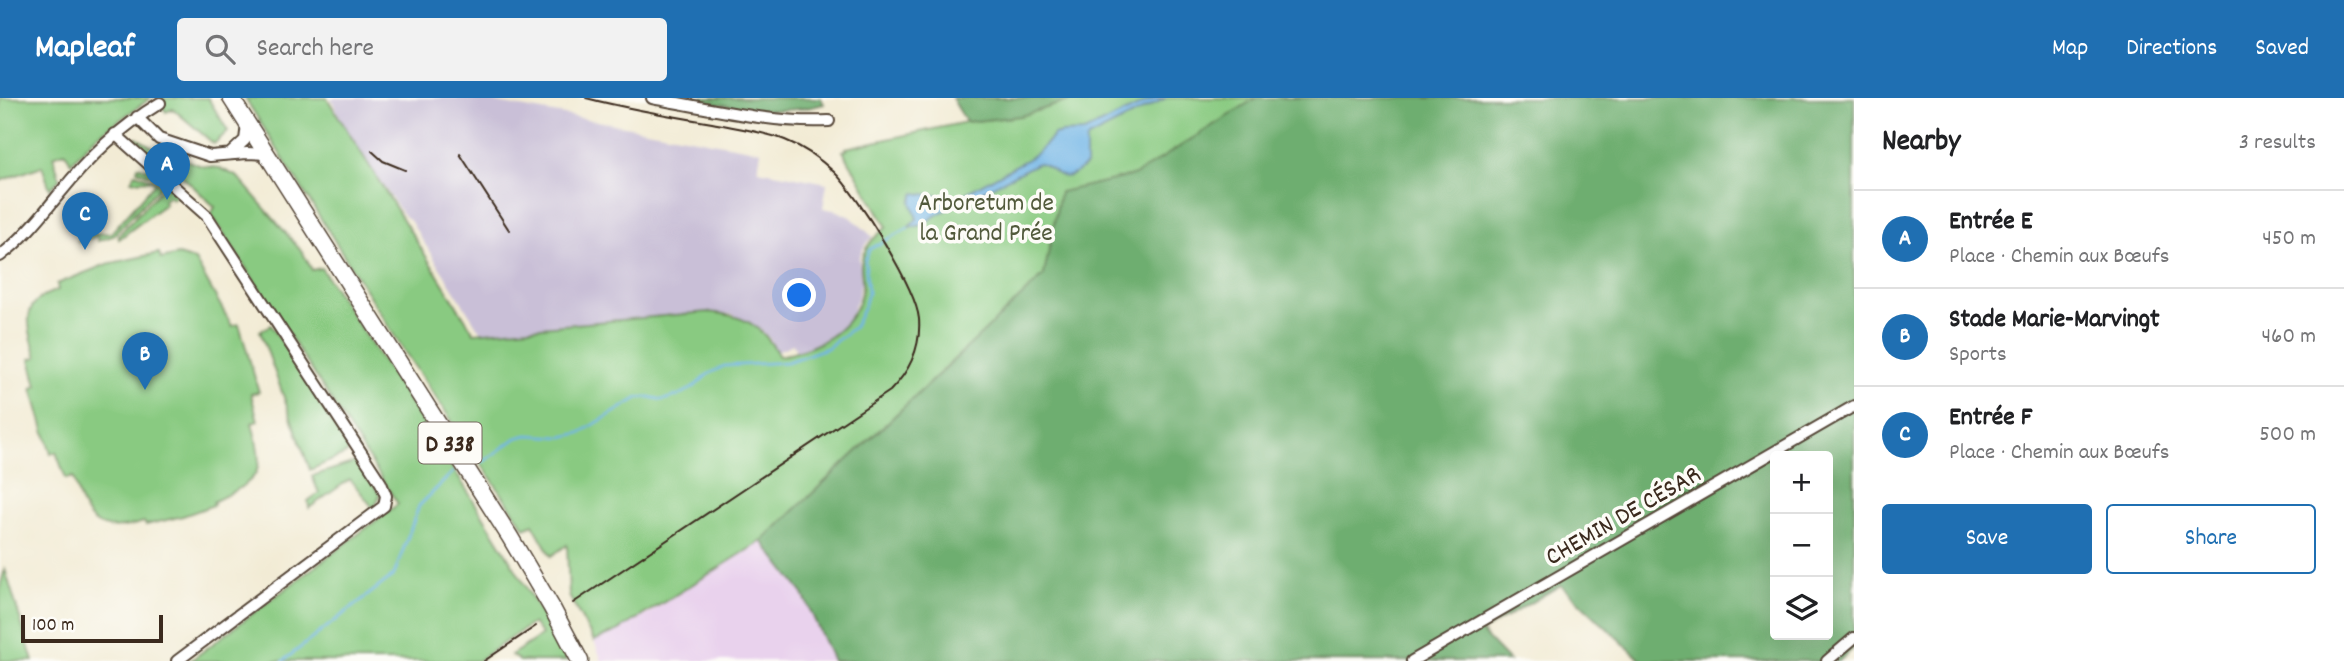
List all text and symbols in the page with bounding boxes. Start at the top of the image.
search box [177,18,667,81]
text: Mapleaf [35,26,135,73]
icon: search [201,30,239,68]
text: Search here [257,31,374,68]
text: Map [2052,32,2088,66]
text: Directions [2126,32,2217,66]
text: Saved [2255,32,2309,66]
text: Nearby [1882,122,1960,165]
text: 3 results [2239,127,2316,160]
pin: A [144,142,190,200]
park label: Arboretum de la Grand Prée [918,186,1054,253]
pin: C [62,192,108,250]
text: Entrée E [1949,204,2032,241]
text: A [1899,223,1911,256]
text: 450 m [2262,223,2316,256]
text: Place · Chemin aux Bœufs [1949,241,2169,274]
your location [782,278,816,312]
text: Stade Marie-Marvingt [1949,302,2160,339]
text: B [1900,321,1910,354]
text: 460 m [2262,321,2316,354]
pin: B [122,332,168,390]
text: Sports [1949,339,2007,372]
text: Entrée F [1949,400,2032,437]
text: C [1899,419,1911,452]
text: 500 m [2259,419,2316,452]
road number: D 338 [419,422,482,464]
text: Place · Chemin aux Bœufs [1949,437,2169,470]
map controls [1770,451,1833,640]
button: + [1770,451,1833,514]
street label: CHEMIN DE CÉSAR [1539,457,1708,577]
button: Save [1882,504,2092,574]
button: Share [2106,504,2316,574]
button: − [1770,514,1833,577]
button: layers [1770,577,1833,640]
scale bar [21,612,163,644]
text: 100 m [32,613,74,640]

